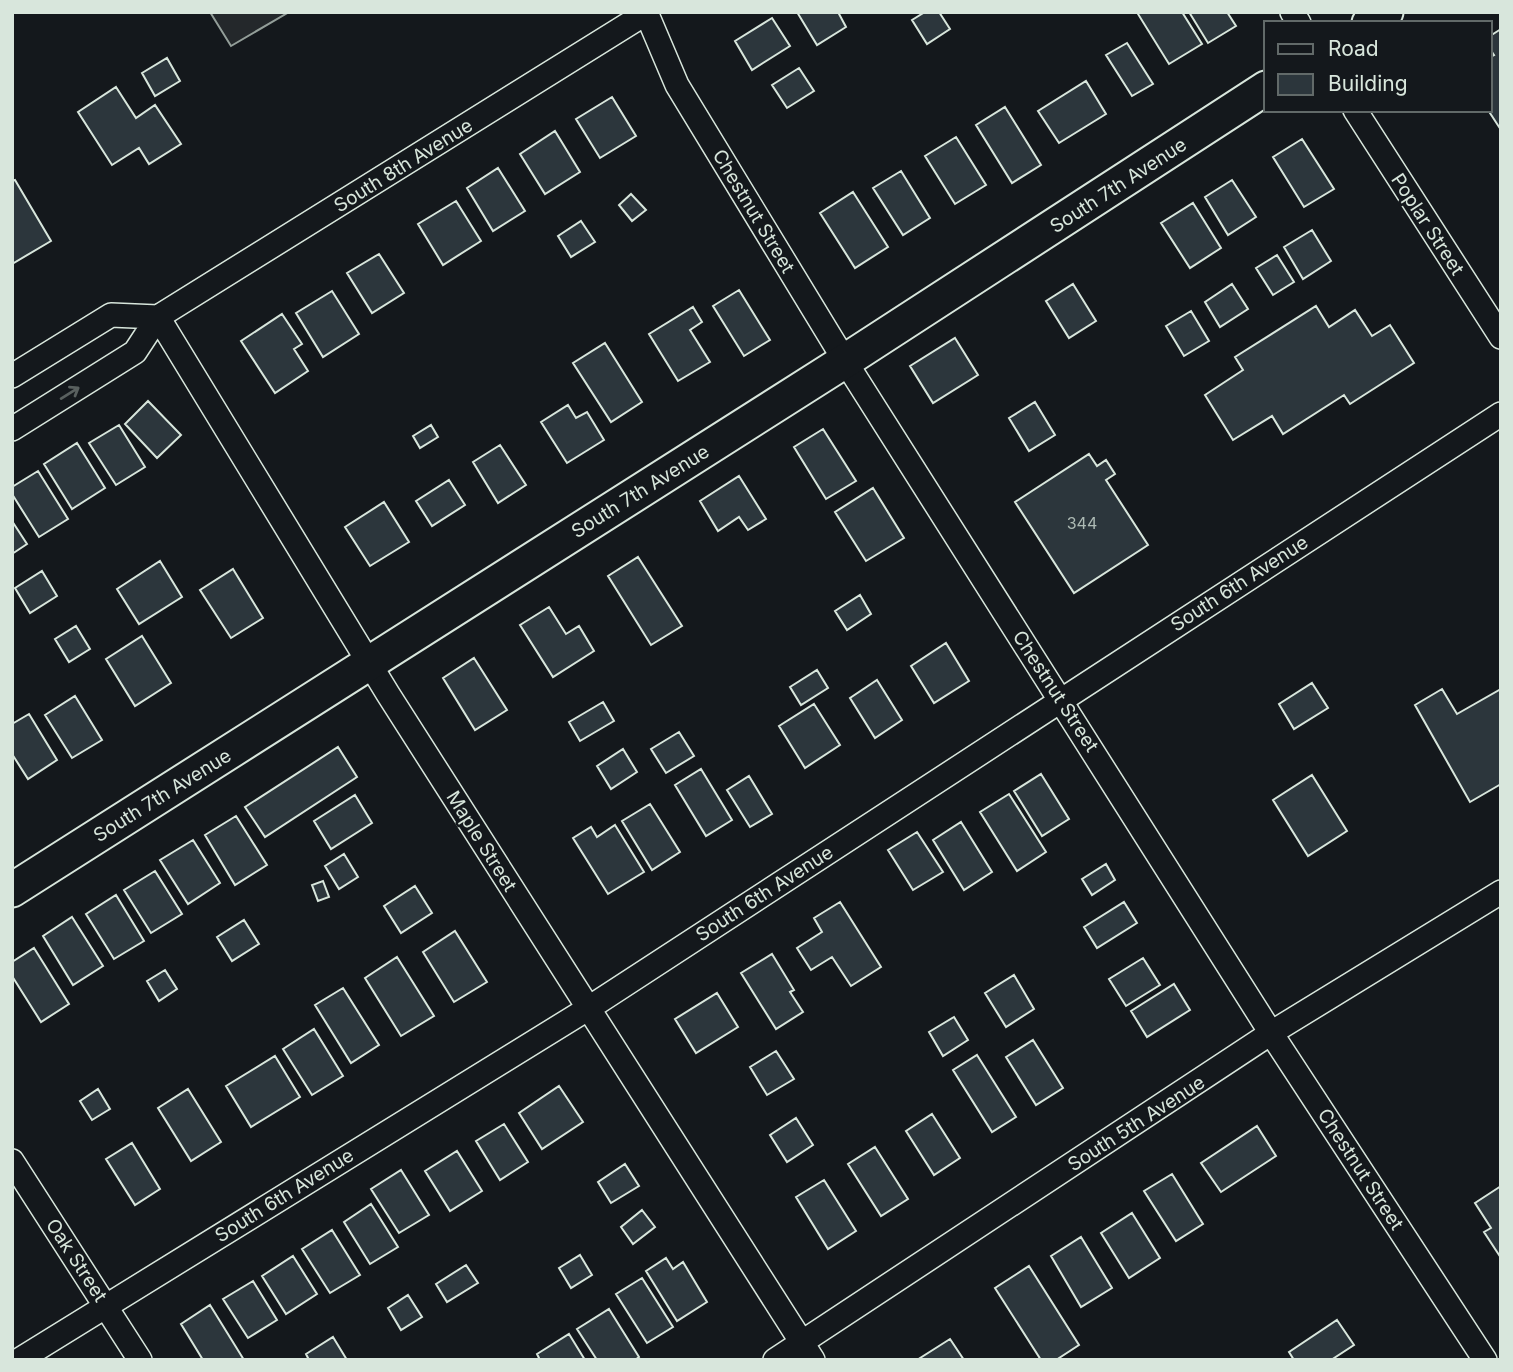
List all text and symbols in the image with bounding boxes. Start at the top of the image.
legend [1264,21,1492,112]
text: Road [1328,36,1379,61]
text: Building [1328,71,1408,96]
street label: South 8th Avenue [330,114,477,217]
street label: South 7th Avenue [1046,133,1191,238]
street label: Chestnut Street [708,145,800,277]
street label: Poplar Street [1386,169,1469,279]
one-way arrow [60,385,79,400]
street label: South 7th Avenue [567,440,713,543]
house number: 344 [1067,513,1097,533]
street label: South 6th Avenue [1166,530,1312,636]
street label: Chestnut Street [1008,626,1103,756]
street label: South 7th Avenue [89,744,235,847]
street label: Maple Street [442,787,522,896]
street label: South 6th Avenue [691,840,837,946]
street label: South 5th Avenue [1063,1071,1209,1176]
street label: Chestnut Street [1313,1104,1408,1234]
street label: South 6th Avenue [211,1144,358,1247]
street label: Oak Street [41,1214,112,1306]

